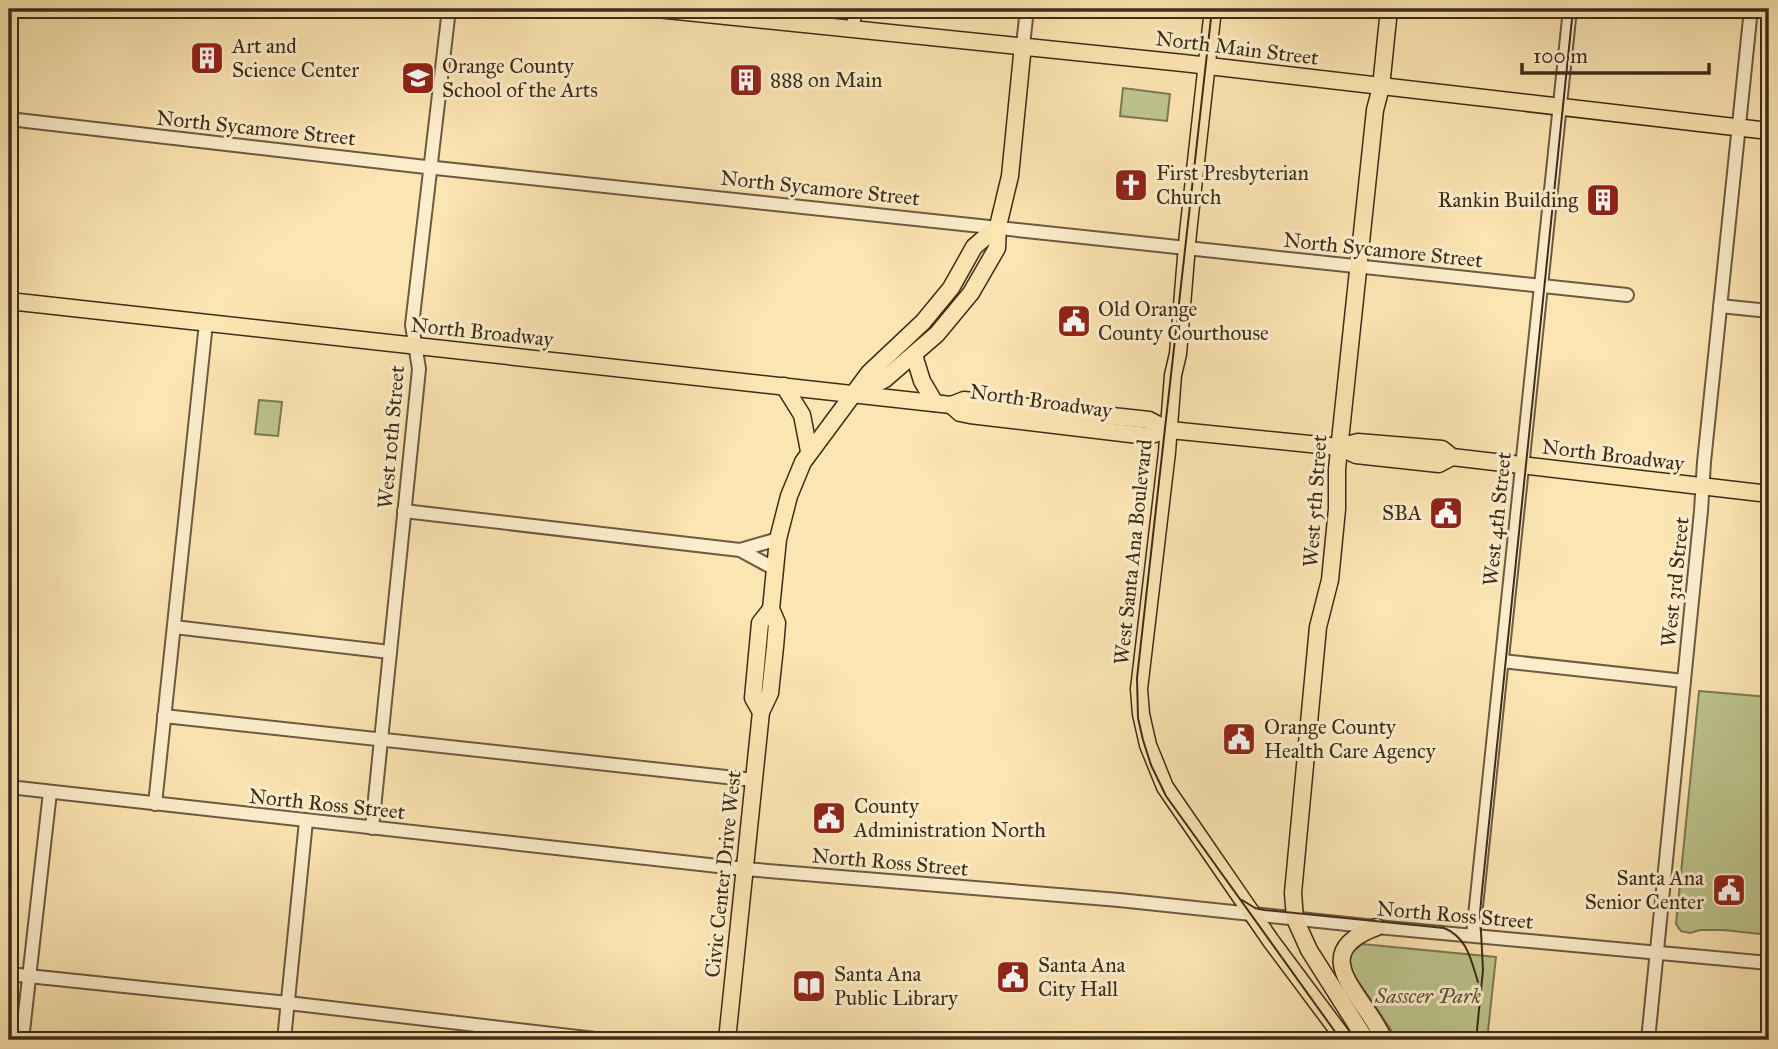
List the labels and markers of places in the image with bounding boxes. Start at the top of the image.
place label: Art and Science Center [231,33,359,83]
building icon: Art and Science Center [188,39,226,77]
place label: Orange County School of the Arts [442,53,598,103]
school or university icon: Orange County School of the Arts [399,59,437,97]
building icon: 888 on Main [727,61,765,99]
place label: 888 on Main [770,67,882,93]
place label: First Presbyterian Church [1156,160,1309,210]
church icon: First Presbyterian Church [1112,166,1150,204]
building icon: Rankin Building [1584,181,1622,219]
place label: Rankin Building [1438,187,1578,213]
place label: Old Orange County Courthouse [1098,296,1269,346]
public building icon: Old Orange County Courthouse [1055,302,1093,340]
public building icon: SBA [1427,494,1465,532]
place label: SBA [1382,500,1422,526]
place label: Orange County Health Care Agency [1264,714,1437,764]
public building icon: Orange County Health Care Agency [1220,720,1258,758]
place label: County Administration North [853,793,1046,843]
public building icon: County Administration North [810,799,848,837]
place label: Santa Ana Senior Center [1585,865,1704,915]
public building icon: Santa Ana Senior Center [1710,871,1748,909]
place label: Santa Ana City Hall [1038,952,1126,1002]
public building icon: Santa Ana City Hall [994,958,1032,996]
place label: Santa Ana Public Library [834,961,959,1011]
library icon: Santa Ana Public Library [790,967,828,1005]

